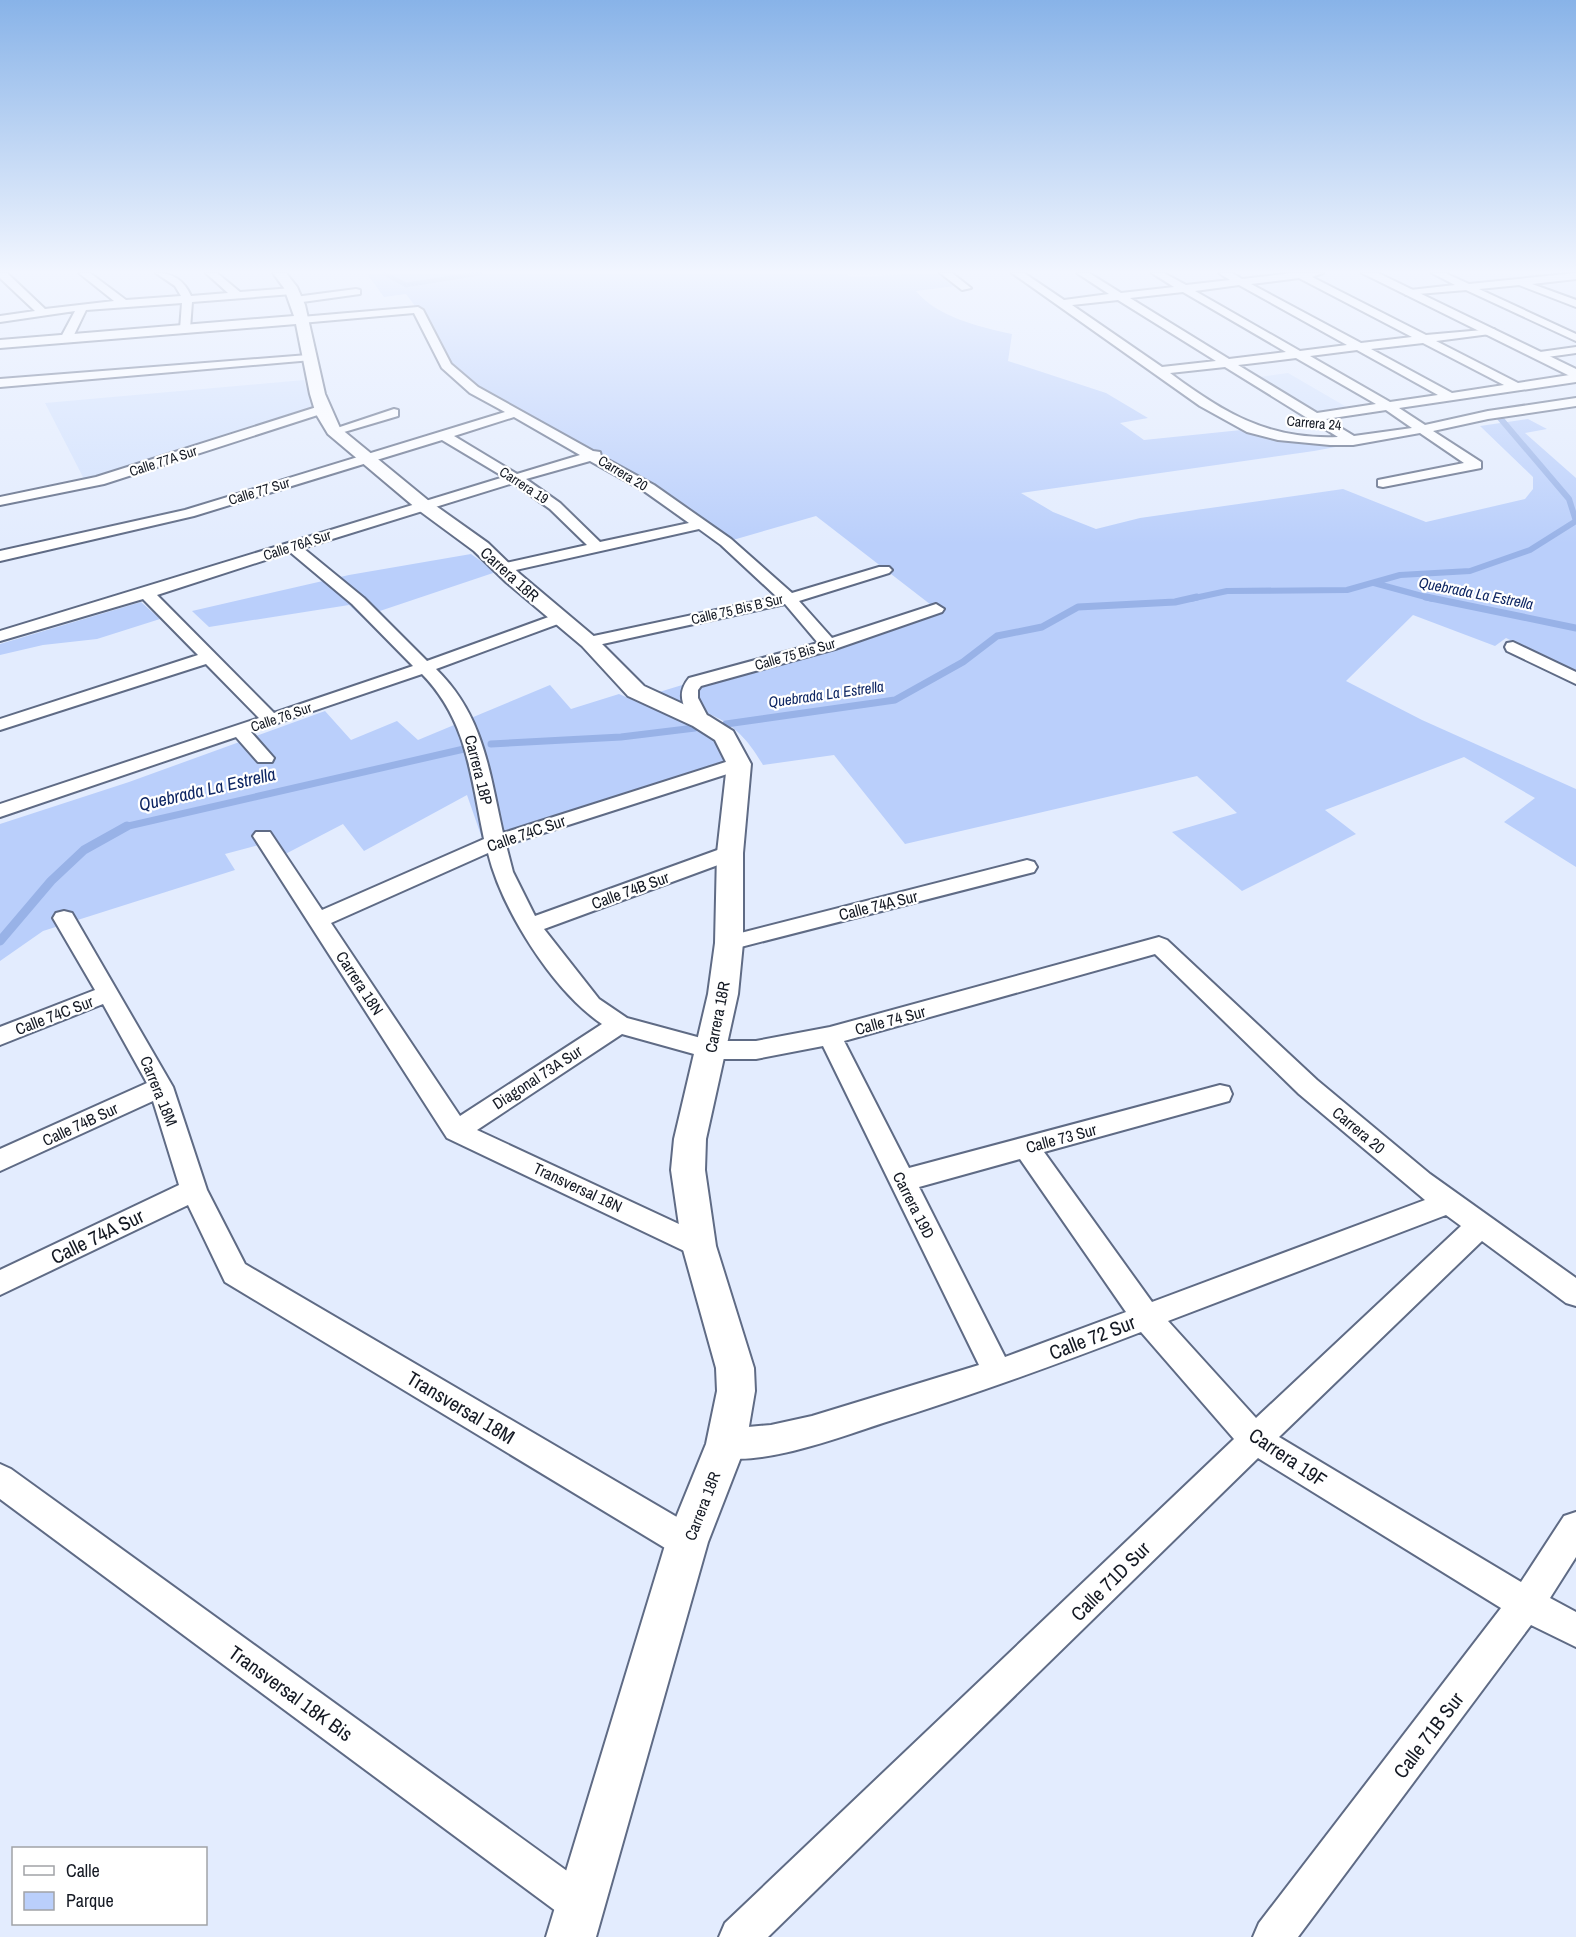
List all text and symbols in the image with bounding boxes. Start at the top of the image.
street label: Carrera 24 [1286,412,1343,434]
street label: Calle 77A Sur [127,442,199,480]
street label: Carrera 20 [595,451,651,495]
street label: Carrera 19 [496,463,552,507]
street label: Calle 77 Sur [226,473,292,509]
street label: Calle 76A Sur [261,526,333,564]
street label: Carrera 18R [476,542,545,607]
water label: Quebrada La Estrella [1417,572,1535,614]
street label: Calle 75 Bis B Sur [689,590,785,628]
street label: Calle 75 Bis Sur [753,634,838,674]
water label: Quebrada La Estrella [767,675,885,712]
street label: Calle 76 Sur [248,698,314,736]
street label: Carrera 18P [460,733,498,808]
water label: Quebrada La Estrella [136,761,278,817]
street label: Calle 74C Sur [484,809,569,857]
street label: Calle 74B Sur [588,866,672,914]
street label: Calle 74A Sur [836,884,920,925]
street label: Carrera 18N [331,947,389,1019]
street label: Carrera 18R [699,979,735,1055]
street label: Calle 74C Sur [12,990,97,1040]
street label: Calle 74 Sur [852,1000,928,1040]
street label: Diagonal 73A Sur [488,1039,587,1114]
street label: Carrera 18M [135,1053,183,1129]
street label: Calle 74B Sur [39,1097,122,1151]
street label: Carrera 20 [1328,1101,1390,1159]
street label: Calle 73 Sur [1023,1118,1099,1158]
street label: Transversal 18N [530,1157,626,1217]
street label: Carrera 19D [888,1168,940,1242]
street label: Calle 74A Sur [46,1202,148,1270]
street label: Calle 72 Sur [1045,1308,1139,1366]
street label: Transversal 18M [402,1364,520,1450]
street label: Carrera 19F [1244,1421,1332,1493]
street label: Carrera 18R [679,1468,725,1544]
street label: Calle 71D Sur [1064,1535,1156,1627]
street label: Transversal 18K Bis [224,1639,358,1747]
street label: Calle 71B Sur [1387,1686,1470,1784]
legend [12,1847,207,1925]
text: Calle [66,1858,100,1883]
text: Parque [66,1888,114,1913]

